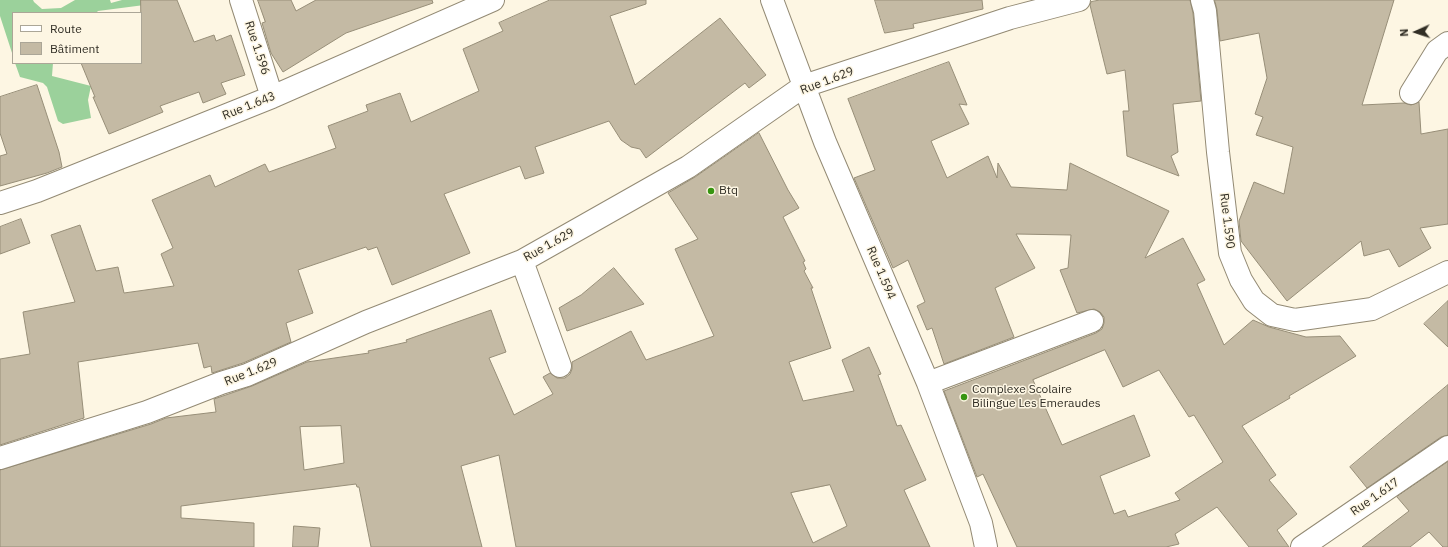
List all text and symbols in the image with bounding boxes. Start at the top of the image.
legend [12,12,142,64]
north arrow [1396,12,1436,52]
street label: Rue 1.596 [242,19,272,77]
text: Route [50,21,82,36]
text: N [1397,28,1411,37]
text: Bâtiment [50,41,100,56]
street label: Rue 1.629 [798,64,856,98]
street label: Rue 1.643 [220,89,278,123]
place label: Btq [719,184,738,198]
marker: Btq [706,186,716,196]
street label: Rue 1.590 [1216,192,1238,250]
street label: Rue 1.629 [521,225,577,265]
street label: Rue 1.594 [863,244,899,302]
street label: Rue 1.629 [222,355,280,389]
place label: Complexe Scolaire Bilingue Les Emeraudes [972,383,1101,411]
marker: Complexe Scolaire Bilingue Les Emeraudes [959,392,969,402]
street label: Rue 1.617 [1348,475,1402,519]

